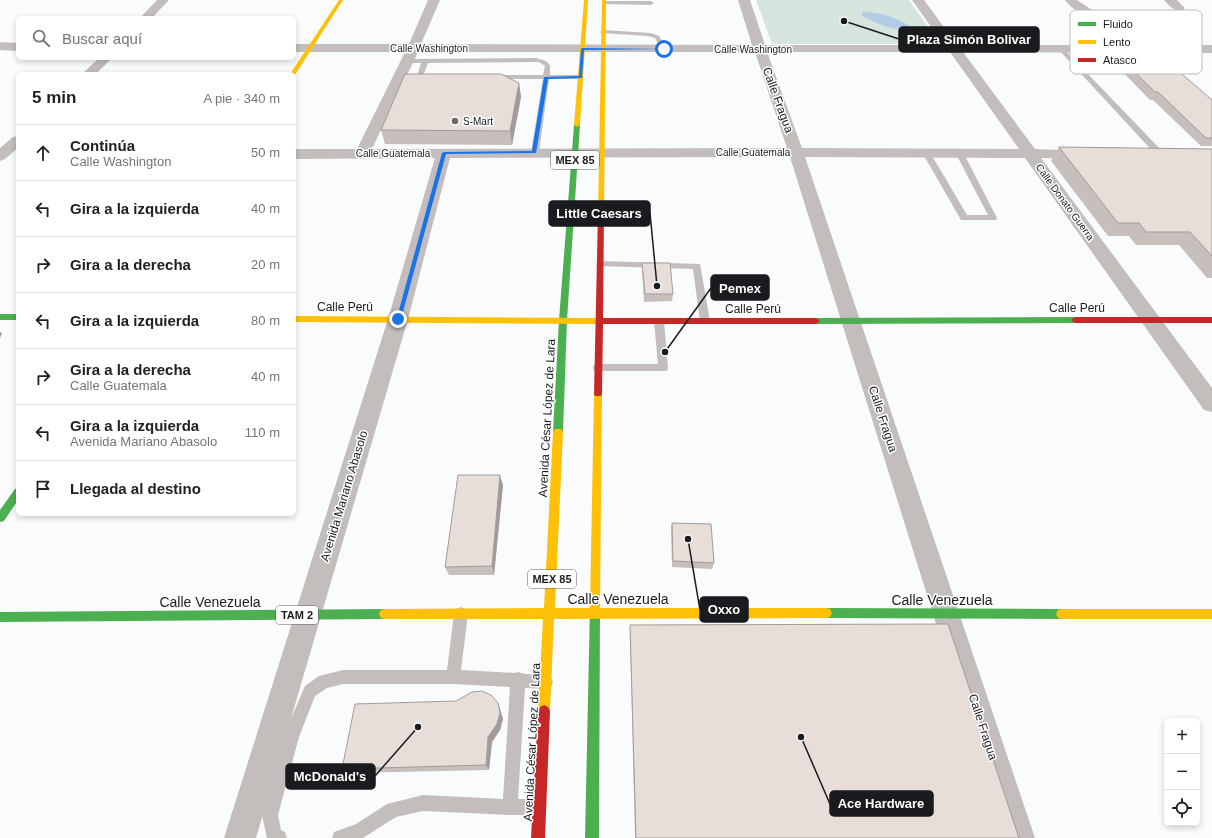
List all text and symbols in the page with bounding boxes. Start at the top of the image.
legend [1070,10,1202,74]
search box [16,16,296,60]
text: Fluido [1103,18,1133,30]
icon: search [30,27,52,49]
callout: Plaza Simón Bolivar [899,27,1039,52]
text: Buscar aquí [62,30,142,47]
text: Plaza Simón Bolivar [907,32,1031,47]
text: Lento [1103,36,1131,48]
route start [655,40,673,58]
street label: Calle Washington [390,43,468,54]
street label: Calle Washington [714,44,792,55]
text: Atasco [1103,54,1137,66]
street label: Calle Fragua [760,65,796,135]
text: 5 min [32,88,76,107]
text: A pie · 340 m [203,91,280,106]
marker: S-Mart [450,116,460,126]
place label: S-Mart [463,116,493,127]
text: Continúa [70,137,135,154]
icon: ahead [32,142,54,164]
text: 50 m [251,145,280,160]
street label: Calle Guatemala [716,147,791,158]
street label: Calle Guatemala [356,148,431,159]
road number: MEX 85 [551,151,599,169]
text: Calle Washington [70,154,171,169]
street label: Calle Donato Guerra [1034,162,1097,243]
icon: left [32,198,54,220]
text: Gira a la izquierda [70,200,199,217]
text: 40 m [251,201,280,216]
callout: Little Caesars [549,201,650,226]
text: Little Caesars [556,206,642,221]
icon: right [32,254,54,276]
text: Gira a la derecha [70,256,191,273]
text: 20 m [251,257,280,272]
callout: Pemex [711,275,769,300]
text: Pemex [719,281,762,296]
street label: Calle Perú [317,300,373,314]
street label: Calle Perú [1049,301,1105,315]
street label: Calle Perú [725,302,781,316]
icon: left [32,310,54,332]
route end [389,310,407,328]
text: Gira a la izquierda [70,312,199,329]
text: 80 m [251,313,280,328]
street label: Avenida César López de Lara [536,338,558,498]
text: Gira a la derecha [70,361,191,378]
icon: right [32,366,54,388]
text: 40 m [251,369,280,384]
text: Calle Guatemala [70,378,167,393]
street label: Calle Fragua [866,384,900,454]
text: Gira a la izquierda [70,417,199,434]
icon: left [32,422,54,444]
text: 110 m [245,425,280,440]
street label: Avenida Mariano Abasolo [317,429,371,563]
text: Avenida Mariano Abasolo [70,434,217,449]
icon: arrive [32,478,54,500]
text: Llegada al destino [70,480,201,497]
road number: MEX 85 [528,570,576,588]
street label: Calle Venezuela [567,591,669,607]
street label: Calle Venezuela [891,592,993,608]
street label: Calle Venezuela [159,594,261,610]
callout: Oxxo [700,597,748,622]
text: Oxxo [708,602,740,617]
road number: TAM 2 [276,606,318,624]
street label: Avenida César López de Lara [521,662,543,822]
street label: Calle Fragua [966,692,1000,762]
map controls [1164,718,1200,826]
button: + [1164,718,1200,754]
button: − [1164,754,1200,790]
callout: McDonald's [286,764,375,789]
text: McDonald's [294,769,366,784]
button: locate [1164,790,1200,826]
callout: Ace Hardware [830,791,933,816]
text: Ace Hardware [838,796,924,811]

